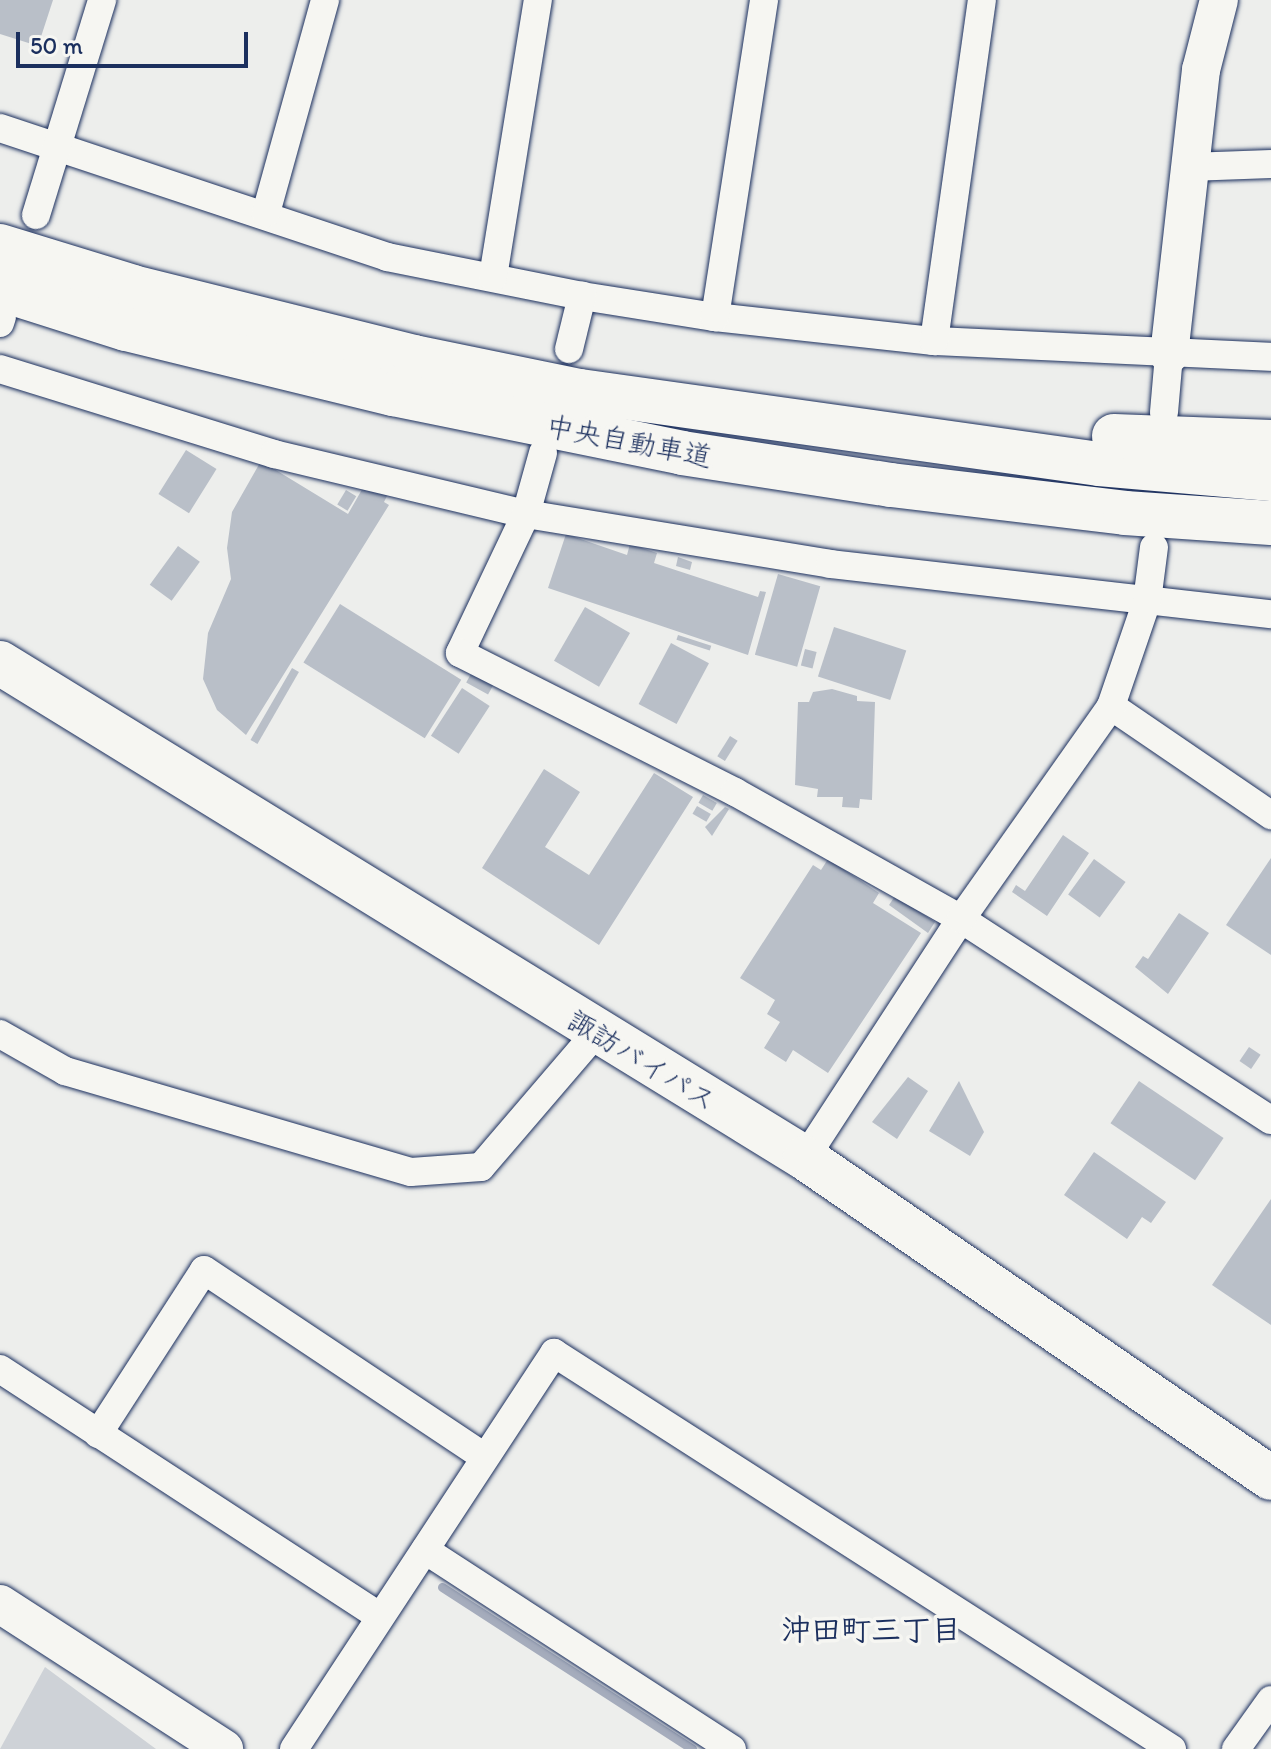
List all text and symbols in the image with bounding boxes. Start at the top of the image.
scale bar [20,16,252,66]
text: 50 m [30,31,83,60]
street label: 中央自動車道 [543,408,715,474]
street label: 諏訪バイパス [561,1002,723,1118]
district label: 沖田町三丁目 [781,1612,961,1648]

